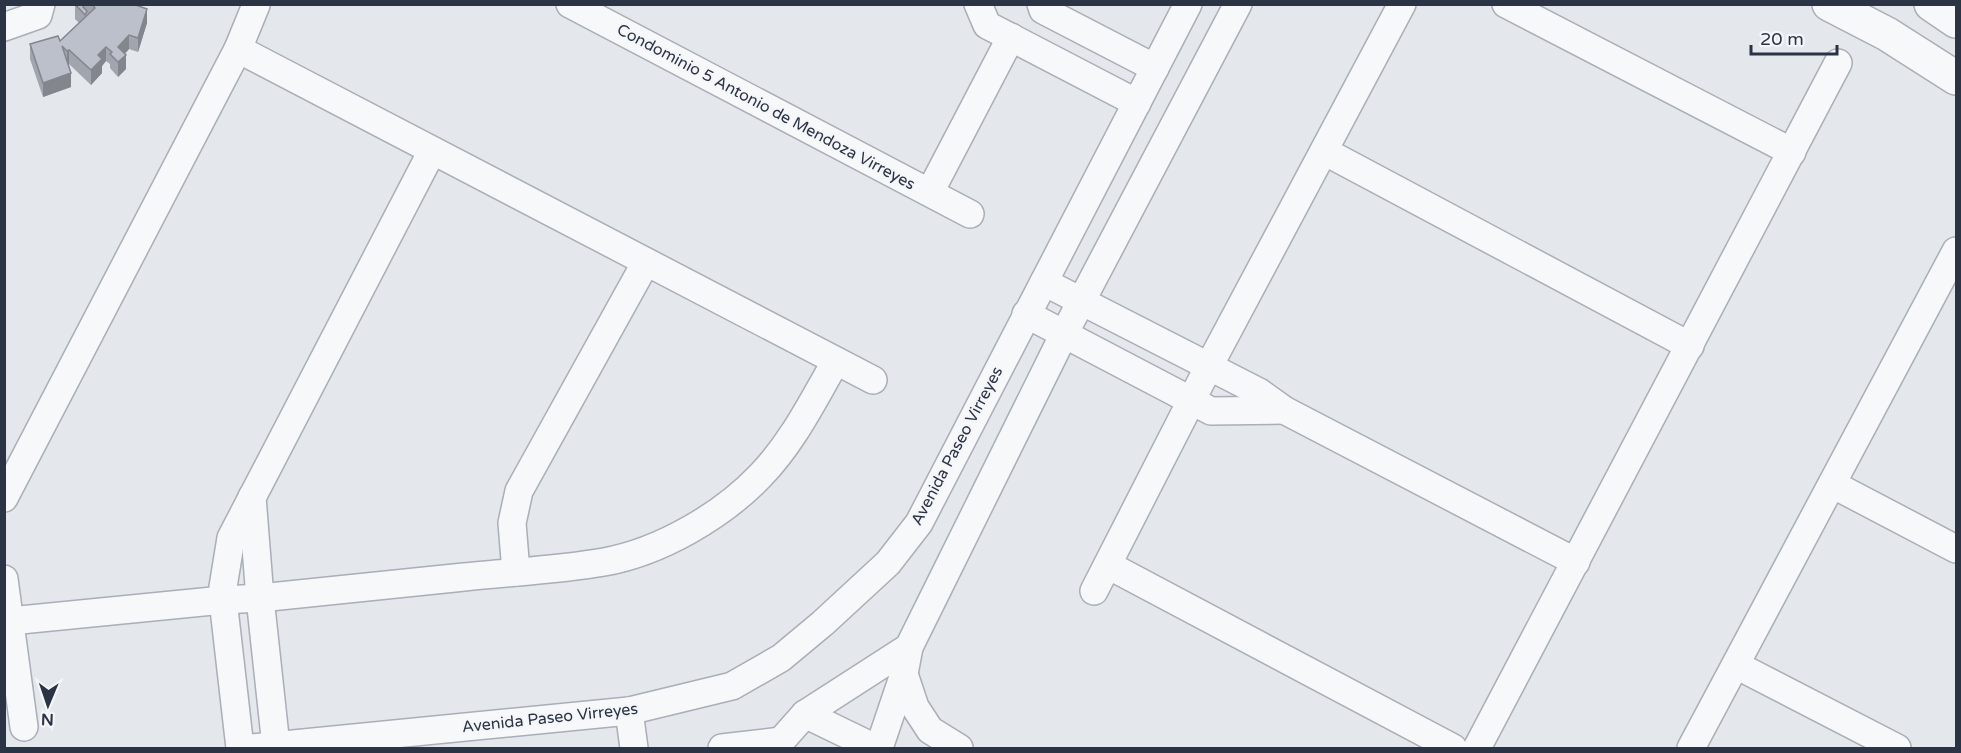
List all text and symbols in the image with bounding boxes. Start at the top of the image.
scale bar [1751,18,1836,56]
street label: Condominio 5 Antonio de Mendoza Virreyes [613,20,919,194]
text: 20 m [1760,28,1804,50]
street label: Avenida Paseo Virreyes [907,363,1007,529]
north arrow [18,675,78,735]
street label: Avenida Paseo Virreyes [461,699,639,737]
text: N [41,709,54,729]

